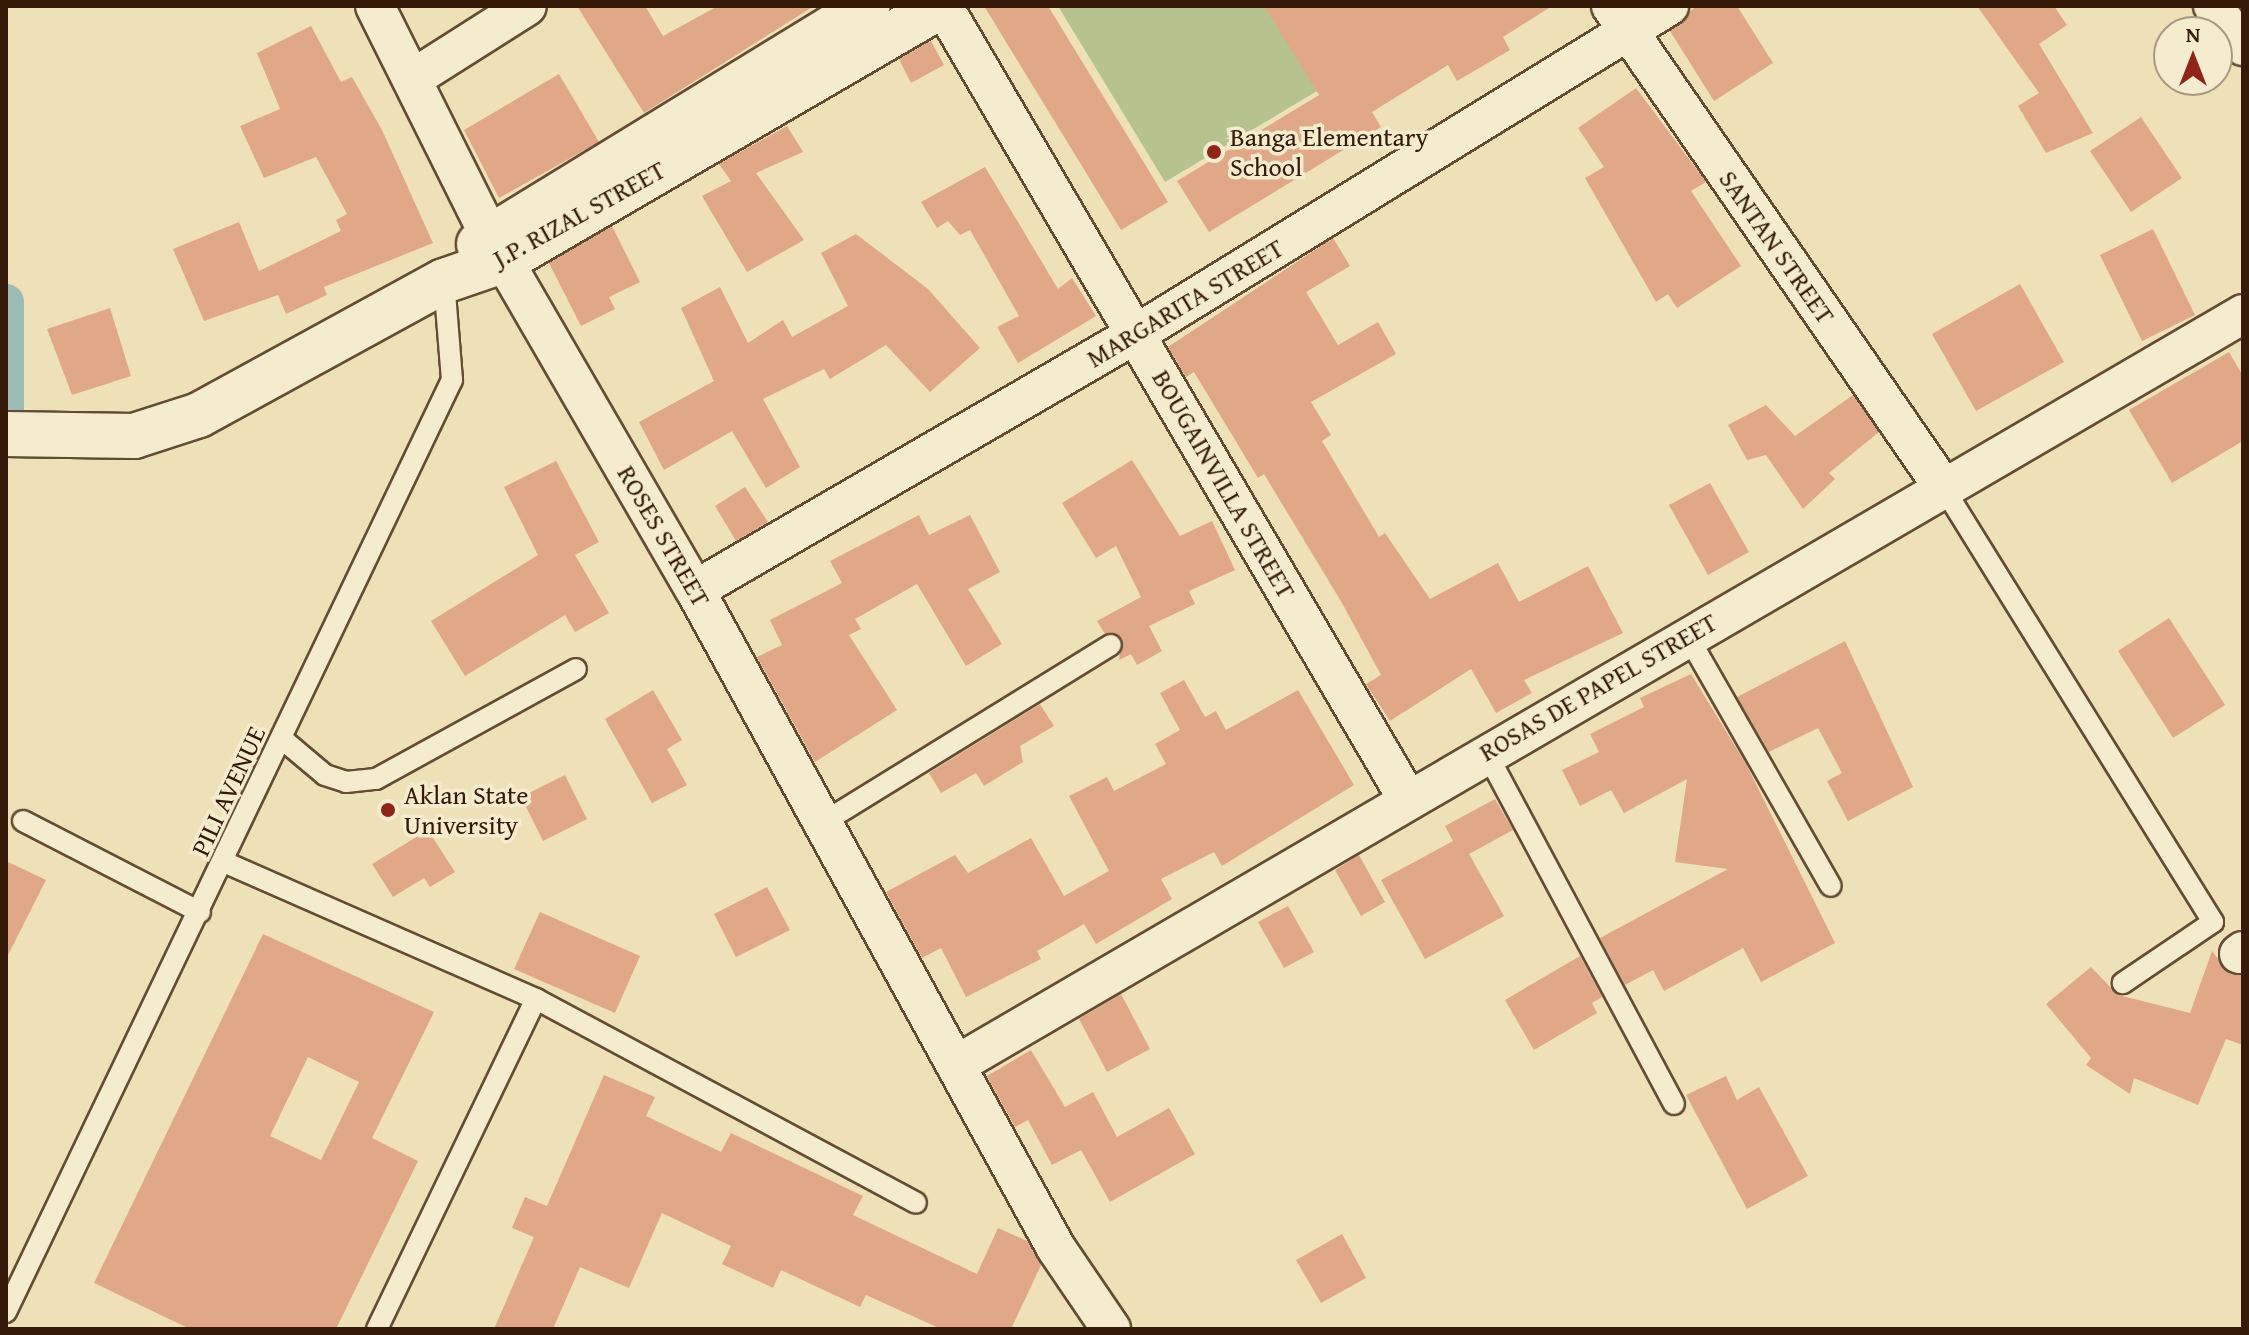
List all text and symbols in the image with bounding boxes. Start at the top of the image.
north arrow [2153,16,2233,96]
text: N [2186,18,2200,50]
place label: Banga Elementary School [1230,121,1428,182]
marker: Banga Elementary School [1205,143,1223,161]
street label: J.P. RIZAL STREET [487,154,671,274]
street label: SANTAN STREET [1713,164,1841,330]
street label: MARGARITA STREET [1081,232,1289,374]
street label: BOUGAINVILLA STREET [1146,364,1302,604]
street label: ROSES STREET [611,460,717,612]
street label: ROSAS DE PAPEL STREET [1474,606,1722,768]
street label: PILI AVENUE [184,721,272,861]
place label: Aklan State University [404,779,528,840]
marker: Aklan State University [379,801,397,819]

